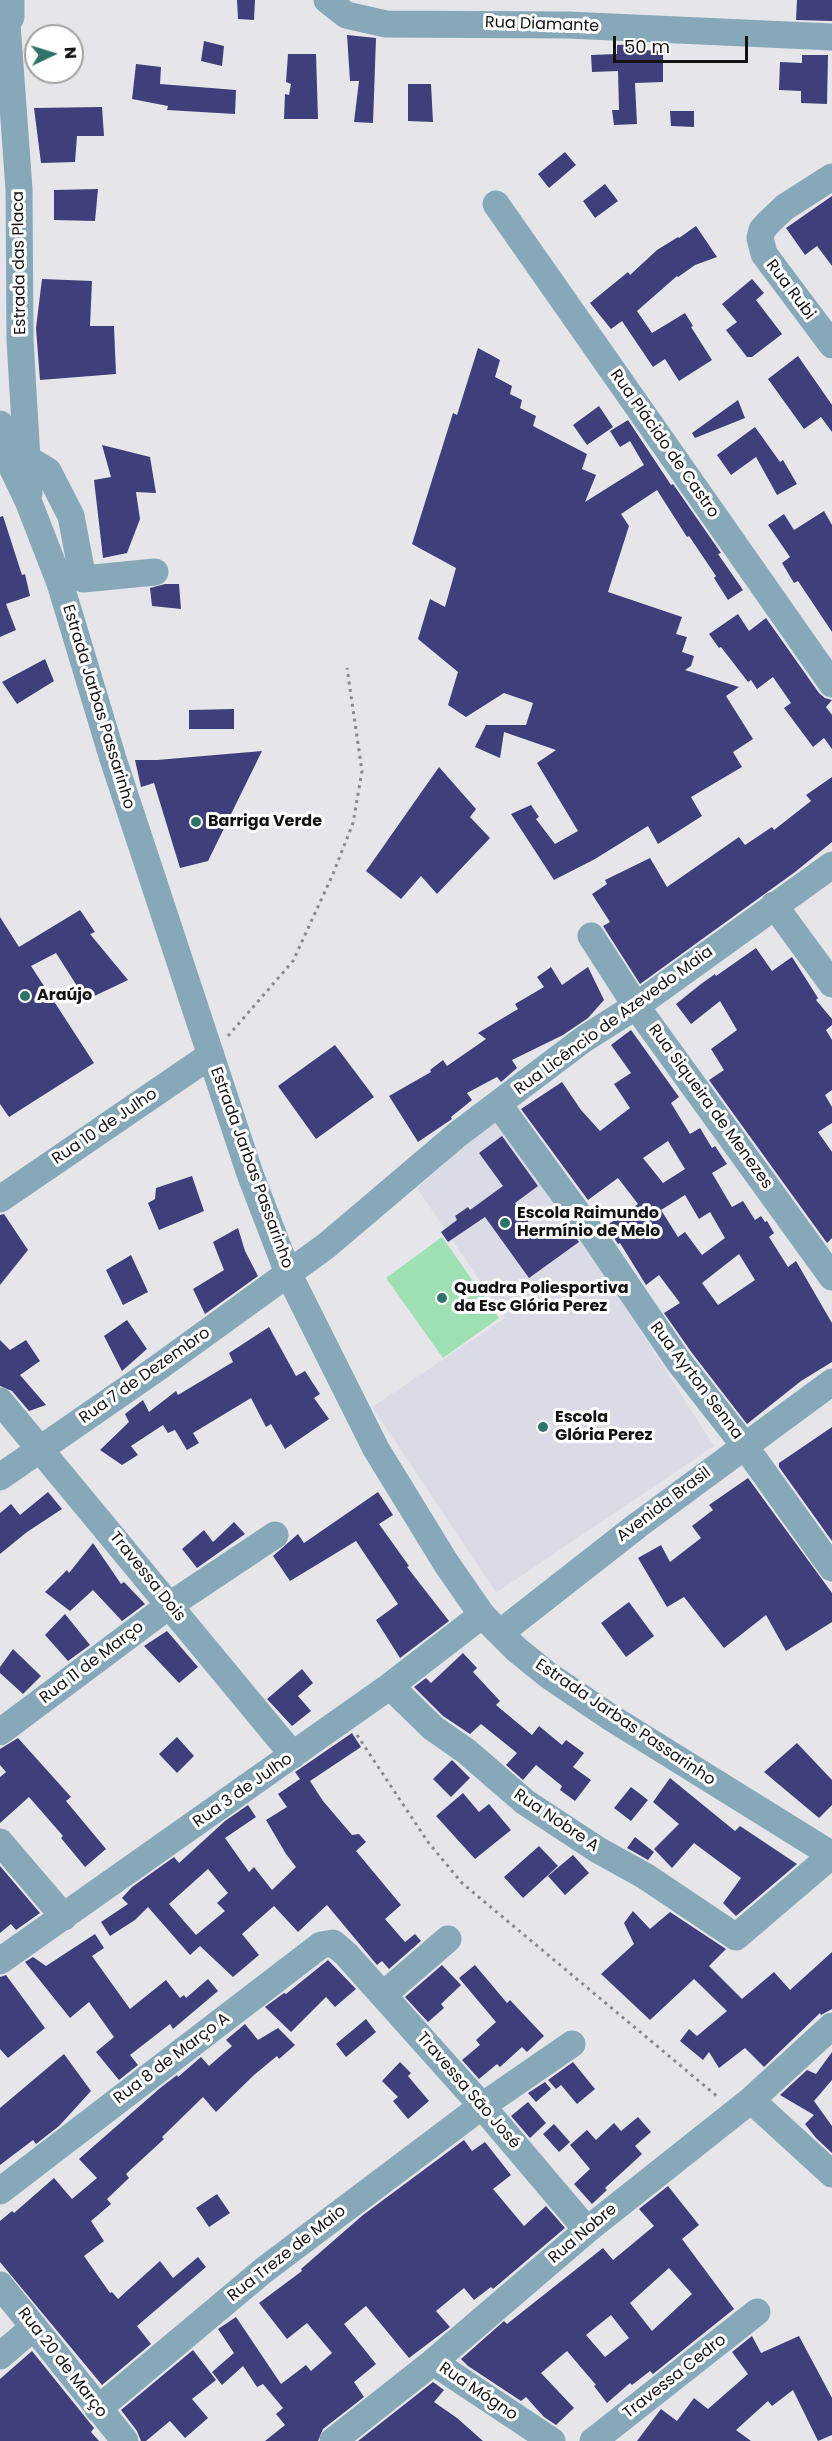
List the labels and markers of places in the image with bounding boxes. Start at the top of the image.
place label: Barriga Verde [208,812,322,832]
marker: Barriga Verde [189,815,203,829]
place label: Araújo [37,986,92,1006]
marker: Araújo [18,989,32,1003]
place label: Escola Raimundo Hermínio de Melo [517,1204,660,1242]
marker: Escola Raimundo Hermínio de Melo [498,1216,512,1230]
place label: Quadra Poliesportiva da Esc Glória Perez [454,1279,629,1317]
marker: Quadra Poliesportiva da Esc Glória Perez [435,1291,449,1305]
place label: Escola Glória Perez [555,1408,652,1446]
marker: Escola Glória Perez [536,1420,550,1434]

